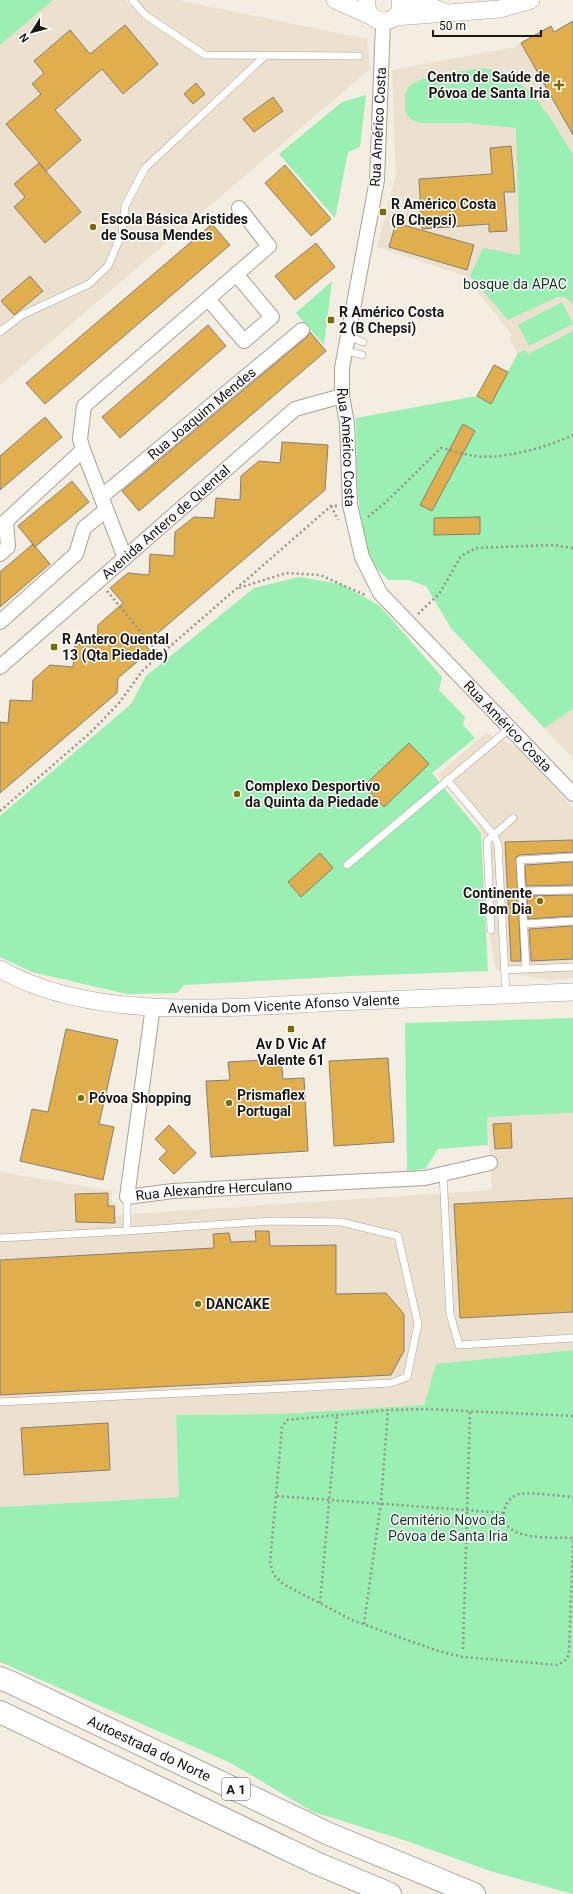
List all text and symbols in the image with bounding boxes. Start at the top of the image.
north arrow [12,12,52,52]
scale bar [433,12,541,38]
text: 50 m [439,19,466,33]
text: N [17,30,32,45]
street label: Rua Américo Costa [367,67,389,187]
place label: Centro de Saúde de Póvoa de Santa Iria [427,69,551,101]
marker: Centro de Saúde de Póvoa de Santa Iria [553,79,565,91]
place label: R Américo Costa (B Chepsi) [391,196,497,229]
marker: R Américo Costa (B Chepsi) [378,207,388,217]
place label: Escola Básica Aristides de Sousa Mendes [101,211,248,243]
marker: Escola Básica Aristides de Sousa Mendes [88,222,98,232]
park label: bosque da APAC [463,276,567,292]
place label: R Américo Costa 2 (B Chepsi) [339,304,445,337]
marker: R Américo Costa 2 (B Chepsi) [326,315,336,325]
street label: Rua Joaquim Mendes [144,364,259,463]
street label: Rua Américo Costa [334,388,358,507]
street label: Avenida Antero de Quental [98,462,233,583]
place label: R Antero Quental 13 (Qta Piedade) [62,631,169,664]
marker: R Antero Quental 13 (Qta Piedade) [49,642,59,652]
street label: Rua Américo Costa [461,677,555,775]
place label: Complexo Desportivo da Quinta da Piedade [245,778,380,810]
marker: Complexo Desportivo da Quinta da Piedade [232,789,242,799]
place label: Continente Bom Dia [463,885,532,917]
marker: Continente Bom Dia [535,896,545,906]
street label: Avenida Dom Vicente Afonso Valente [168,991,400,1016]
marker: Av D Vic Af Valente 61 [286,1024,296,1034]
place label: Av D Vic Af Valente 61 [256,1036,327,1068]
place label: Prismaflex Portugal [237,1087,306,1119]
place label: Póvoa Shopping [89,1090,191,1106]
marker: Póvoa Shopping [76,1093,86,1103]
marker: Prismaflex Portugal [224,1098,234,1108]
street label: Rua Alexandre Herculano [135,1177,293,1204]
place label: DANCAKE [206,1296,270,1312]
marker: DANCAKE [193,1299,203,1309]
park label: Cemitério Novo da Póvoa de Santa Iria [388,1512,508,1544]
street label: Autoestrada do Norte [85,1712,213,1784]
road number: A 1 [222,1778,250,1800]

